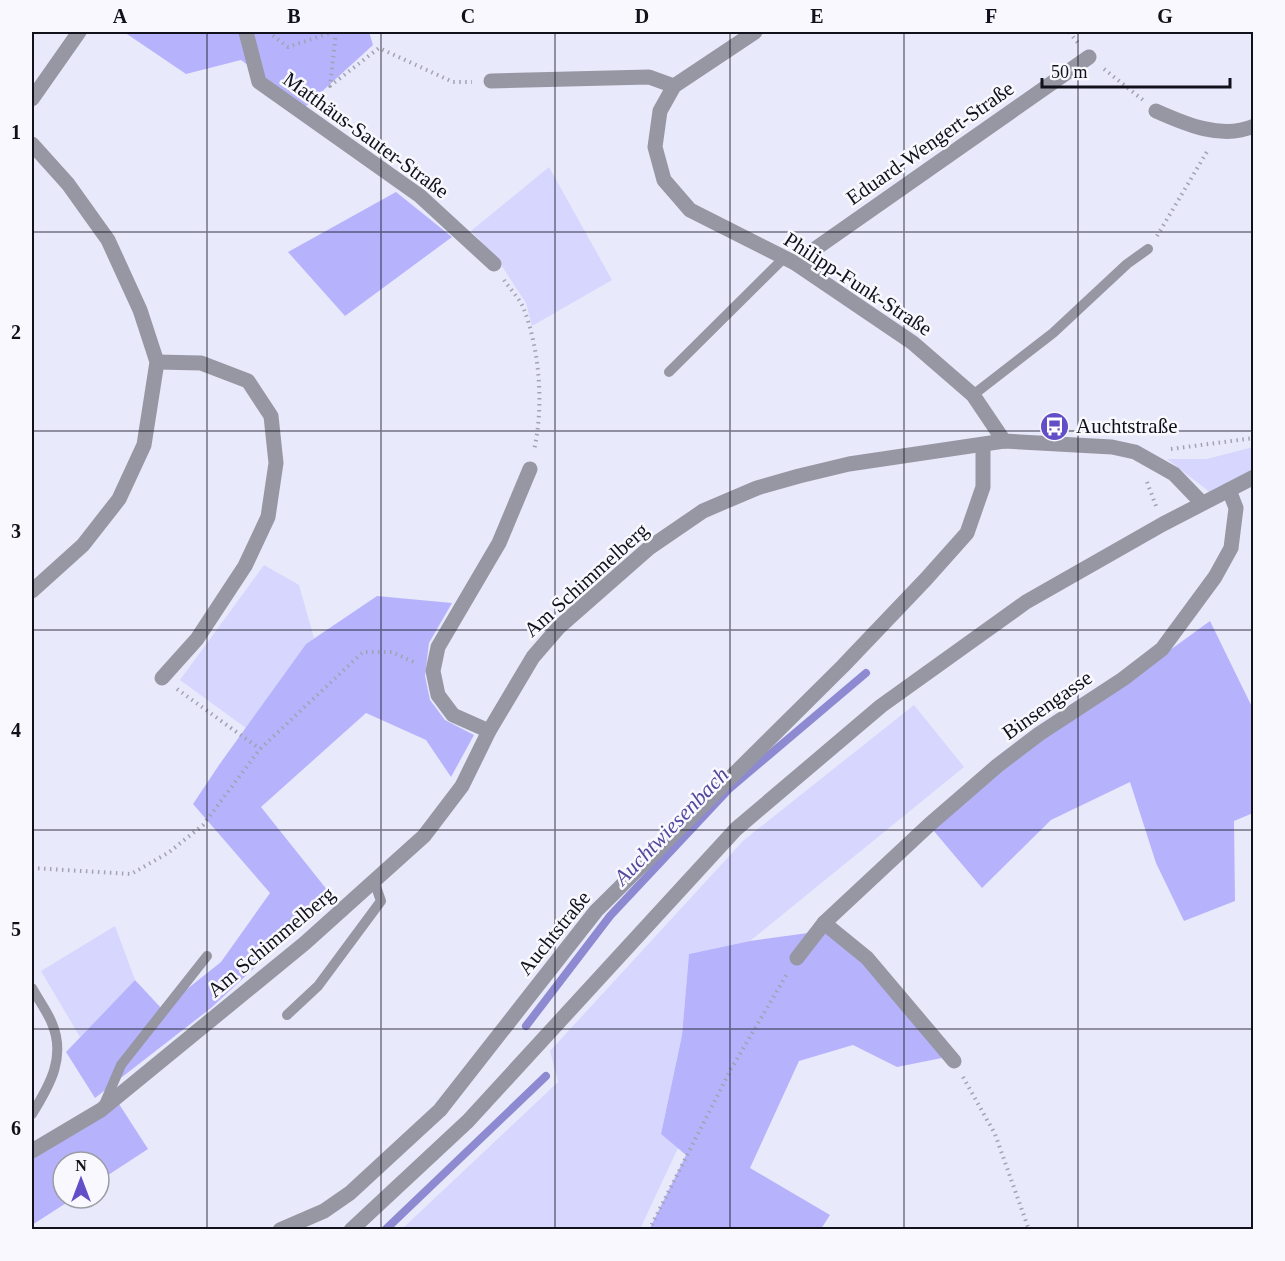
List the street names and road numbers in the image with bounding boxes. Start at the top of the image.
street label: Matthäus-Sauter-Straße [278,67,454,203]
street label: Eduard-Wengert-Straße [842,76,1018,210]
street label: Philipp-Funk-Straße [780,227,936,341]
street label: Am Schimmelberg [519,518,653,642]
street label: Binsengasse [998,665,1096,745]
street label: Am Schimmelberg [202,881,340,1002]
street label: Auchtstraße [513,886,595,980]

